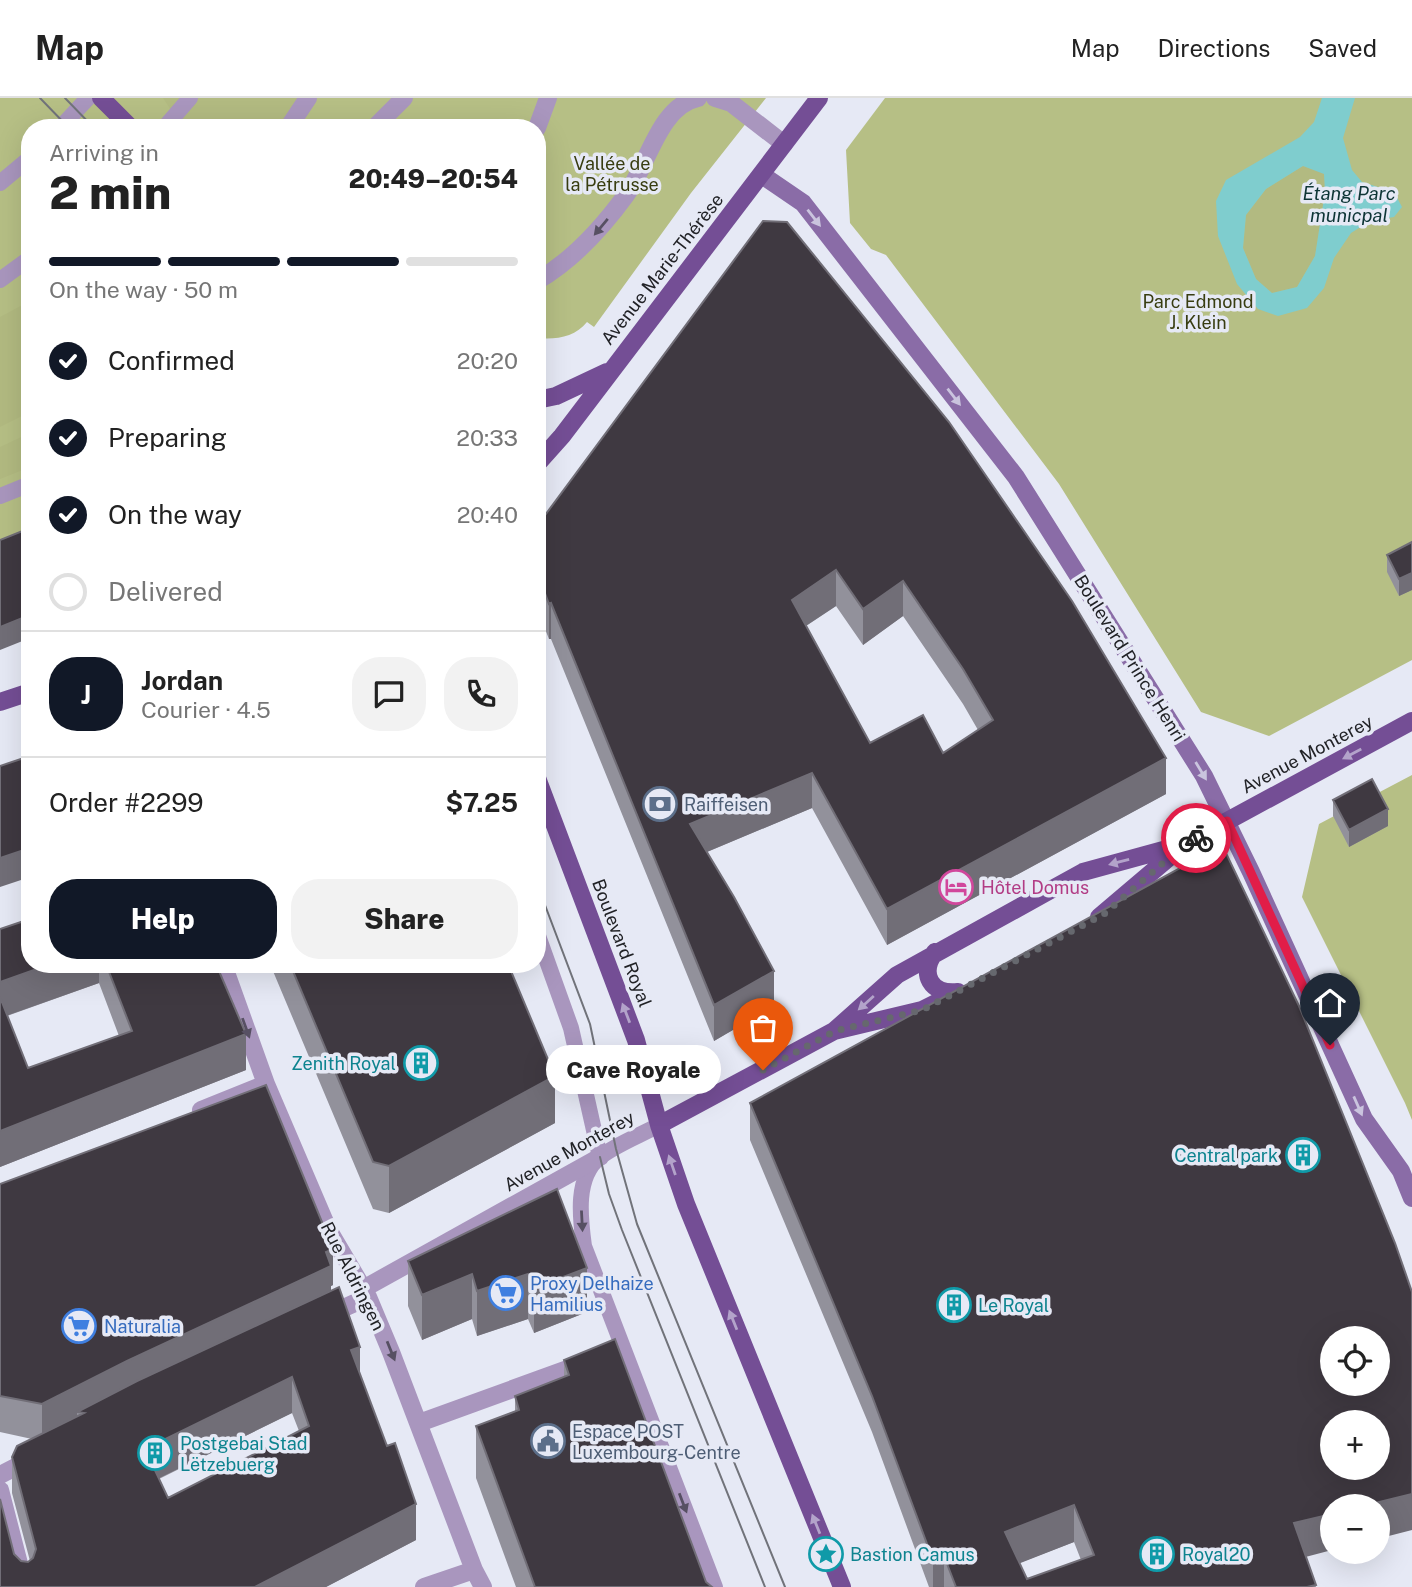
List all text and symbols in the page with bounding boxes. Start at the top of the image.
text: Map [35,29,104,67]
text: Map [1071,34,1120,62]
text: Directions [1158,34,1270,62]
text: Saved [1308,34,1377,62]
text: Arriving in [49,139,159,166]
park label: Vallée de la Pétrusse [565,153,659,195]
text: 20:49–20:54 [349,163,518,194]
text: 2 min [49,165,171,219]
water label: Étang Parc municpal [1302,182,1396,226]
street label: Avenue Marie-Thérèse [597,189,727,349]
one-way arrow [807,208,822,226]
one-way arrow [593,218,608,236]
text: On the way · 50 m [49,276,238,303]
park label: Parc Edmond J. Klein [1143,291,1253,333]
icon: check [49,342,87,380]
text: Confirmed [108,345,235,376]
text: 20:20 [457,347,518,374]
one-way arrow [946,388,961,406]
icon: check [49,419,87,457]
text: Preparing [108,422,227,453]
text: 20:33 [456,424,518,451]
icon: check [49,496,87,534]
text: On the way [108,499,242,530]
text: 20:40 [457,501,518,528]
street label: Boulevard Prince Henri [1070,571,1190,745]
text: Delivered [108,576,223,607]
button: chat [352,657,426,731]
button: phone [444,657,518,731]
text: Jordan [141,665,223,696]
text: J [81,679,91,710]
text: Courier · 4.5 [141,696,271,723]
street label: Avenue Monterey [1238,710,1377,797]
one-way arrow [1342,748,1362,760]
one-way arrow [1194,761,1207,780]
bank icon: Raiffeisen [641,785,679,823]
text: Order #2299 [49,787,204,818]
text: $7.25 [445,787,518,818]
place label: Raiffeisen [684,794,768,815]
courier [1161,803,1231,873]
icon: bike [1177,819,1215,857]
one-way arrow [1108,857,1130,868]
hotel icon: Hôtel Domus [937,868,975,906]
street label: Boulevard Royal [588,876,656,1010]
place label: Hôtel Domus [981,877,1089,898]
button: Help [49,879,277,959]
button: Share [291,879,518,959]
pin [1300,973,1360,1045]
icon: home [1311,984,1349,1022]
one-way arrow [857,995,875,1011]
pin [733,998,793,1070]
one-way arrow [620,1003,631,1024]
icon: bag [744,1009,782,1047]
one-way arrow [241,1018,252,1039]
building icon: Zenith Royal [402,1044,440,1082]
callout: Cave Royale [546,1046,721,1094]
place label: Zenith Royal [291,1053,396,1074]
text: Cave Royale [566,1056,701,1083]
one-way arrow [1352,1096,1364,1116]
street label: Avenue Monterey [500,1106,638,1195]
building icon: Central park [1284,1136,1322,1174]
place label: Central park [1174,1145,1278,1166]
one-way arrow [666,1154,677,1175]
one-way arrow [576,1210,587,1232]
street label: Rue Aldringen [317,1218,389,1334]
place label: Proxy Delhaize Hamilius [530,1273,654,1315]
supermarket icon: Proxy Delhaize Hamilius [487,1274,525,1312]
building icon: Le Royal [935,1286,973,1324]
place label: Le Royal [978,1295,1049,1316]
supermarket icon: Naturalia [60,1307,98,1345]
one-way arrow [727,1309,738,1330]
place label: Naturalia [104,1316,181,1337]
map controls [1320,1326,1390,1564]
button: locate [1320,1326,1390,1396]
one-way arrow [386,1341,397,1362]
button: + [1320,1410,1390,1480]
place label: Espace POST Luxembourg-Centre [572,1421,741,1463]
public building icon: Espace POST Luxembourg-Centre [529,1422,567,1460]
place label: Postgebai Stad Lëtzebuerg [180,1433,307,1475]
building icon: Postgebai Stad Lëtzebuerg [136,1434,174,1472]
one-way arrow [678,1492,689,1513]
button: − [1320,1494,1390,1564]
one-way arrow [811,1513,822,1534]
place icon: Bastion Camus [807,1535,845,1573]
building icon: Royal20 [1138,1535,1176,1573]
place label: Bastion Camus [850,1544,975,1565]
place label: Royal20 [1182,1544,1251,1565]

